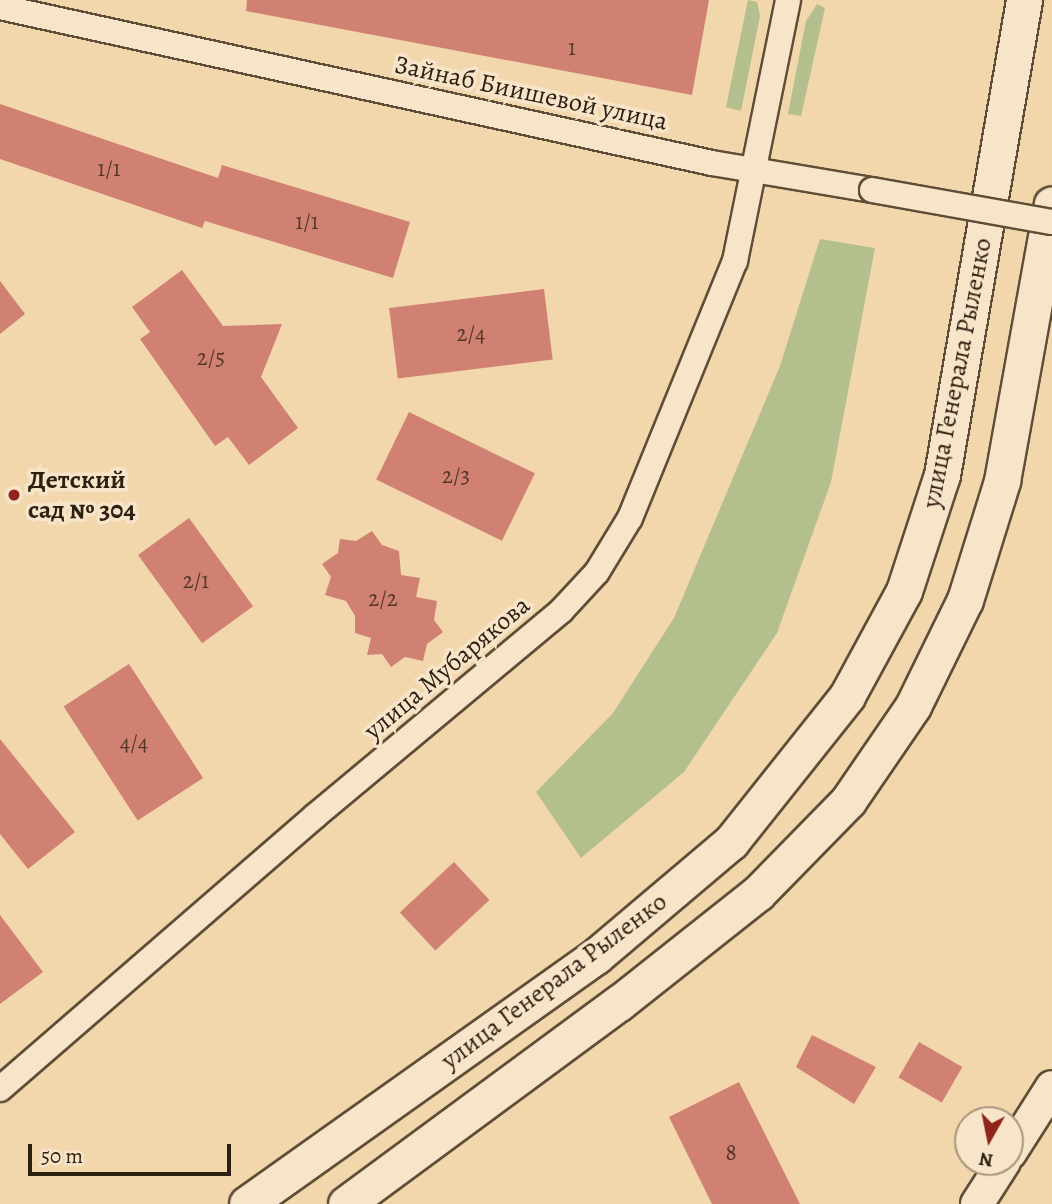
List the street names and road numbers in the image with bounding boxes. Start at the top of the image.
street label: Зайнаб Биишевой улица [392,49,670,137]
street label: улица Генерала Рыленко [915,235,999,511]
street label: улица Мубарякова [358,590,536,746]
street label: улица Генерала Рыленко [435,886,673,1076]

